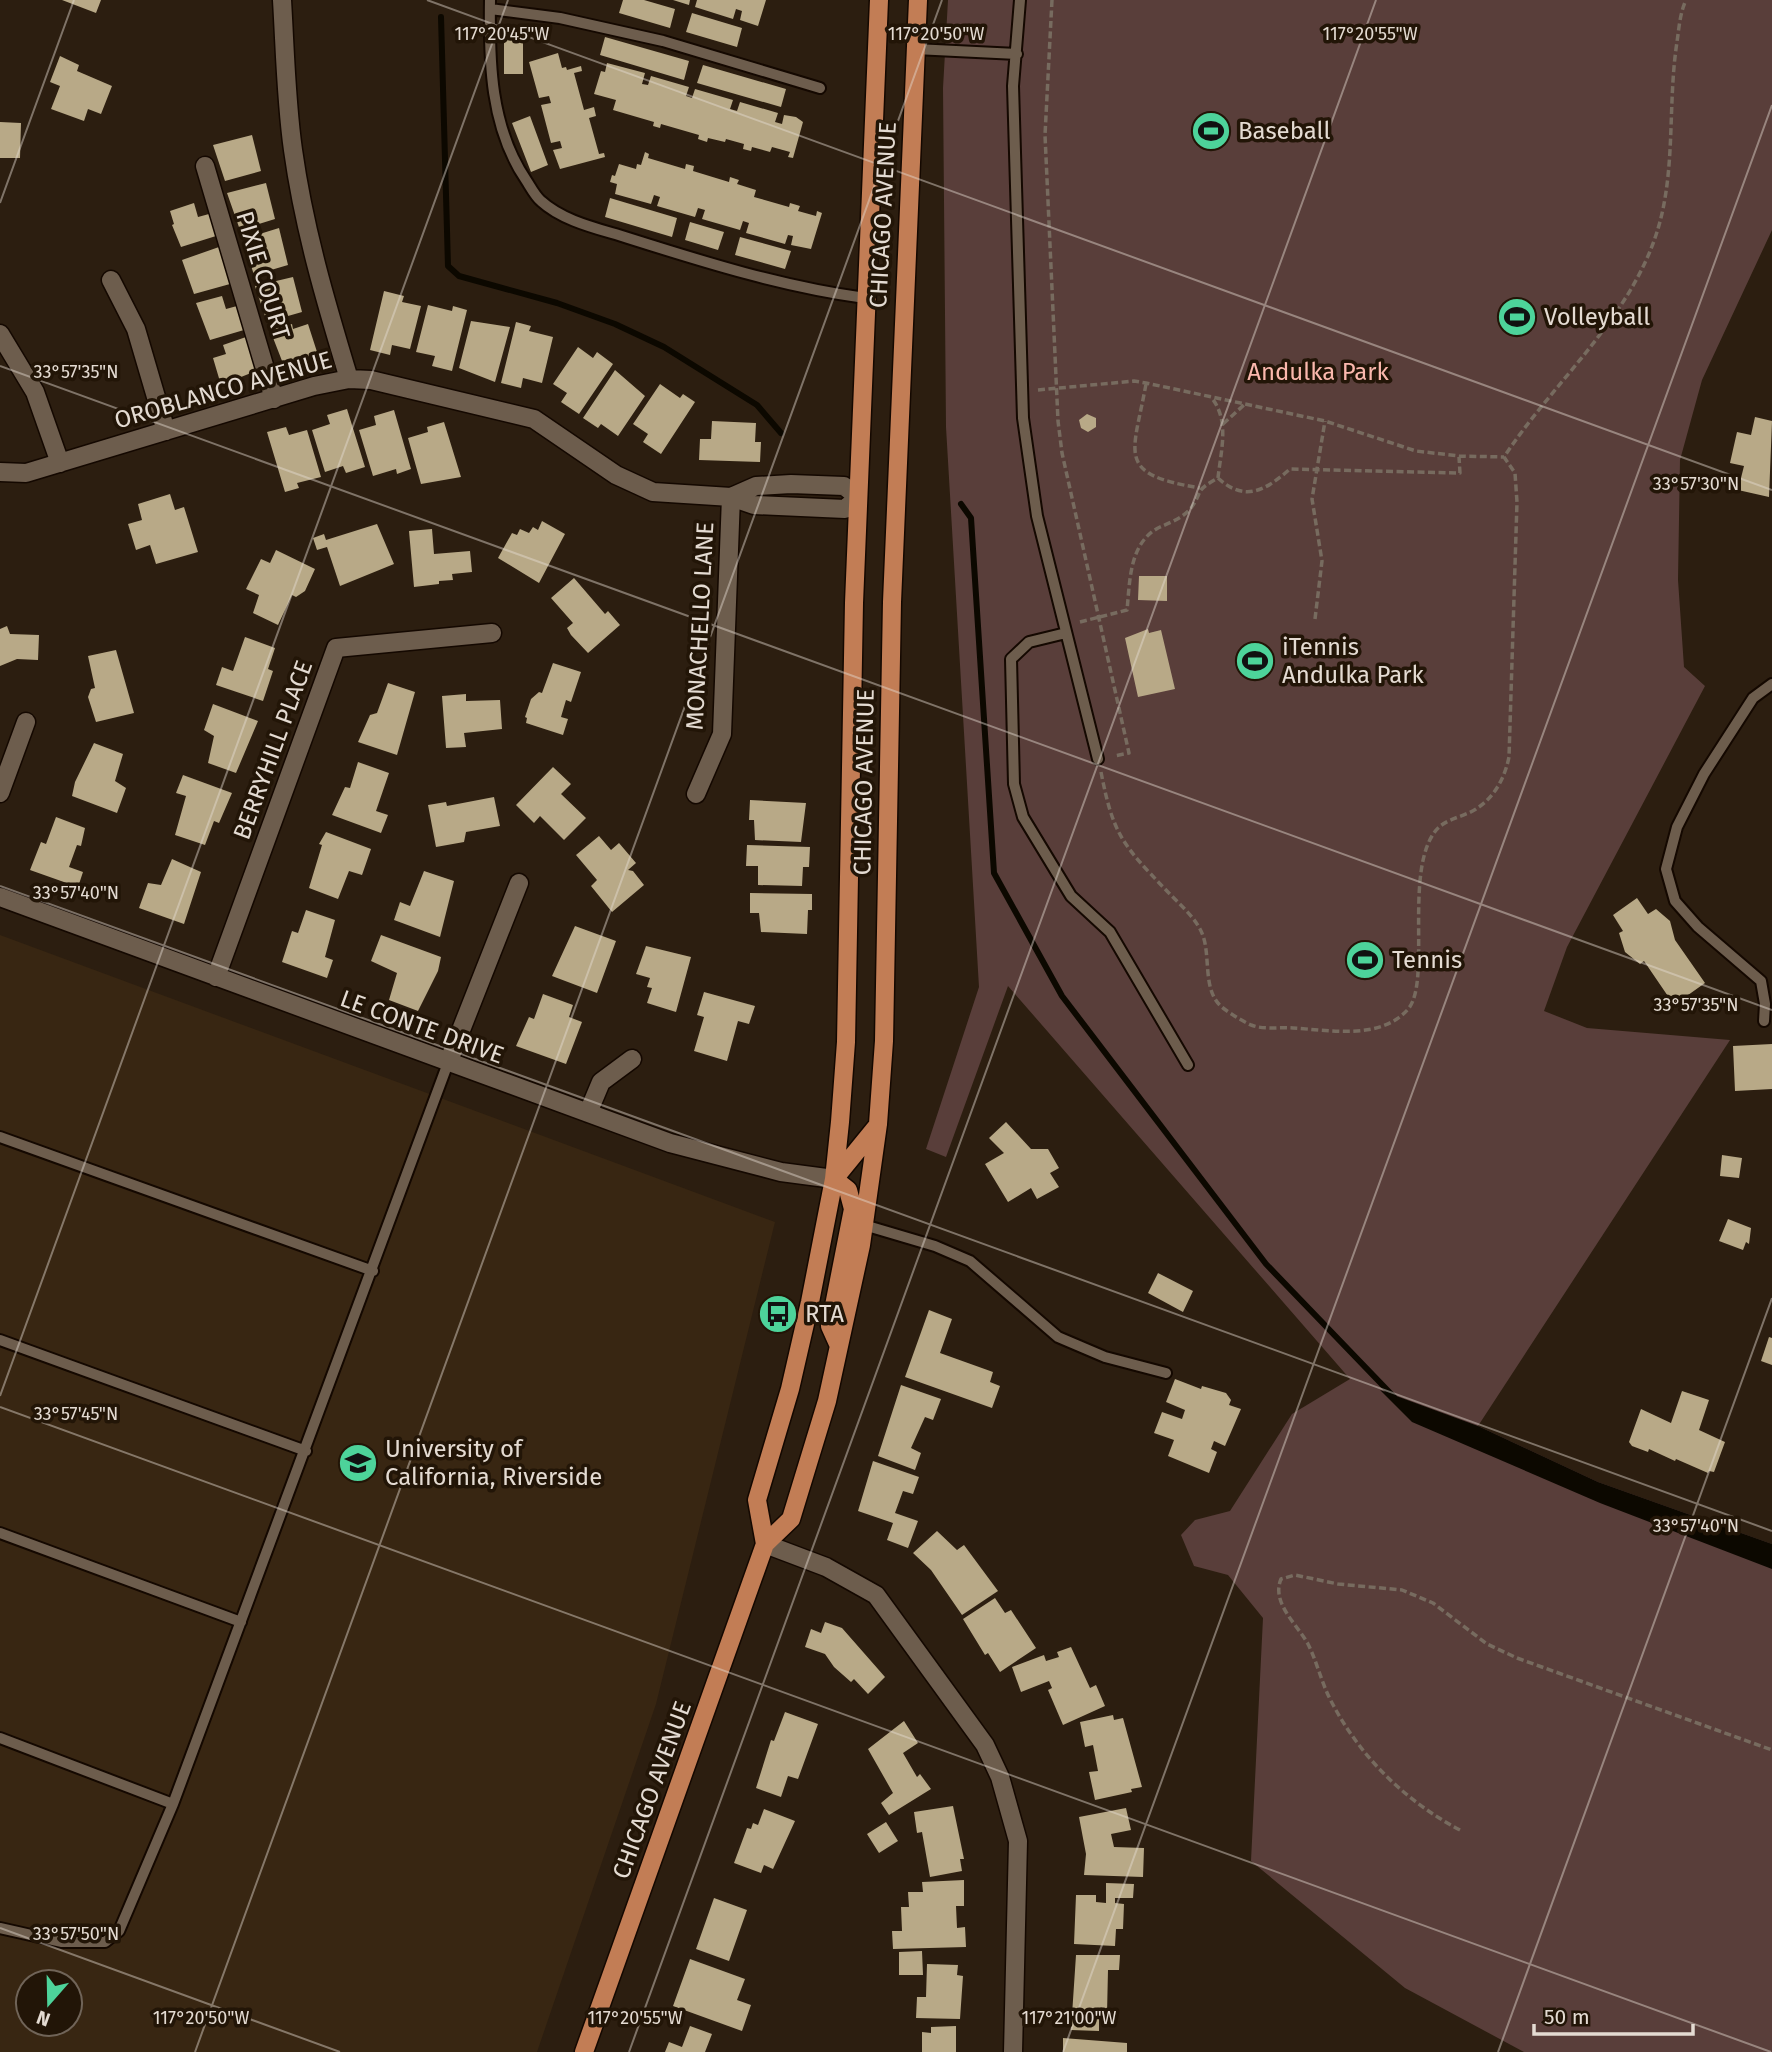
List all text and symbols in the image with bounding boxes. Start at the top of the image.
text: 117°20'45"W [455,23,550,45]
text: 117°20'50"W [888,23,984,45]
text: 117°20'55"W [1322,23,1418,45]
sports icon: Baseball [1190,110,1232,152]
place label: Baseball [1238,117,1331,145]
street label: CHICAGO AVENUE [864,121,902,309]
street label: PIXIE COURT [230,208,296,343]
sports icon: Volleyball [1496,296,1538,338]
place label: Volleyball [1544,303,1650,331]
street label: OROBLANCO AVENUE [111,346,335,434]
park label: Andulka Park [1247,358,1390,386]
text: 33°57'35"N [34,361,119,383]
text: 33°57'30"N [1653,473,1739,495]
street label: MONACHELLO LANE [681,521,719,731]
place label: iTennis Andulka Park [1282,633,1424,689]
sports icon: iTennis Andulka Park [1234,640,1276,682]
street label: BERRYHILL PLACE [228,657,318,843]
street label: CHICAGO AVENUE [848,688,880,876]
text: 33°57'40"N [33,882,119,904]
sports icon: Tennis [1344,939,1386,981]
place label: Tennis [1392,946,1462,974]
street label: LE CONTE DRIVE [336,984,508,1070]
text: 33°57'35"N [1654,994,1739,1016]
bus stop icon: RTA [757,1293,799,1335]
place label: RTA [805,1300,844,1328]
text: 33°57'45"N [34,1403,118,1425]
place label: University of California, Riverside [385,1435,602,1491]
school or university icon: University of California, Riverside [337,1442,379,1484]
text: 33°57'40"N [1653,1515,1739,1537]
street label: CHICAGO AVENUE [607,1698,697,1882]
text: 33°57'50"N [33,1923,119,1945]
north arrow [14,1968,84,2038]
scale bar [1534,1993,1693,2037]
text: 50 m [1544,2004,1590,2030]
text: N [33,2006,53,2031]
text: 117°20'50"W [153,2007,249,2029]
text: 117°20'55"W [587,2007,683,2029]
text: 117°21'00"W [1022,2007,1117,2029]

